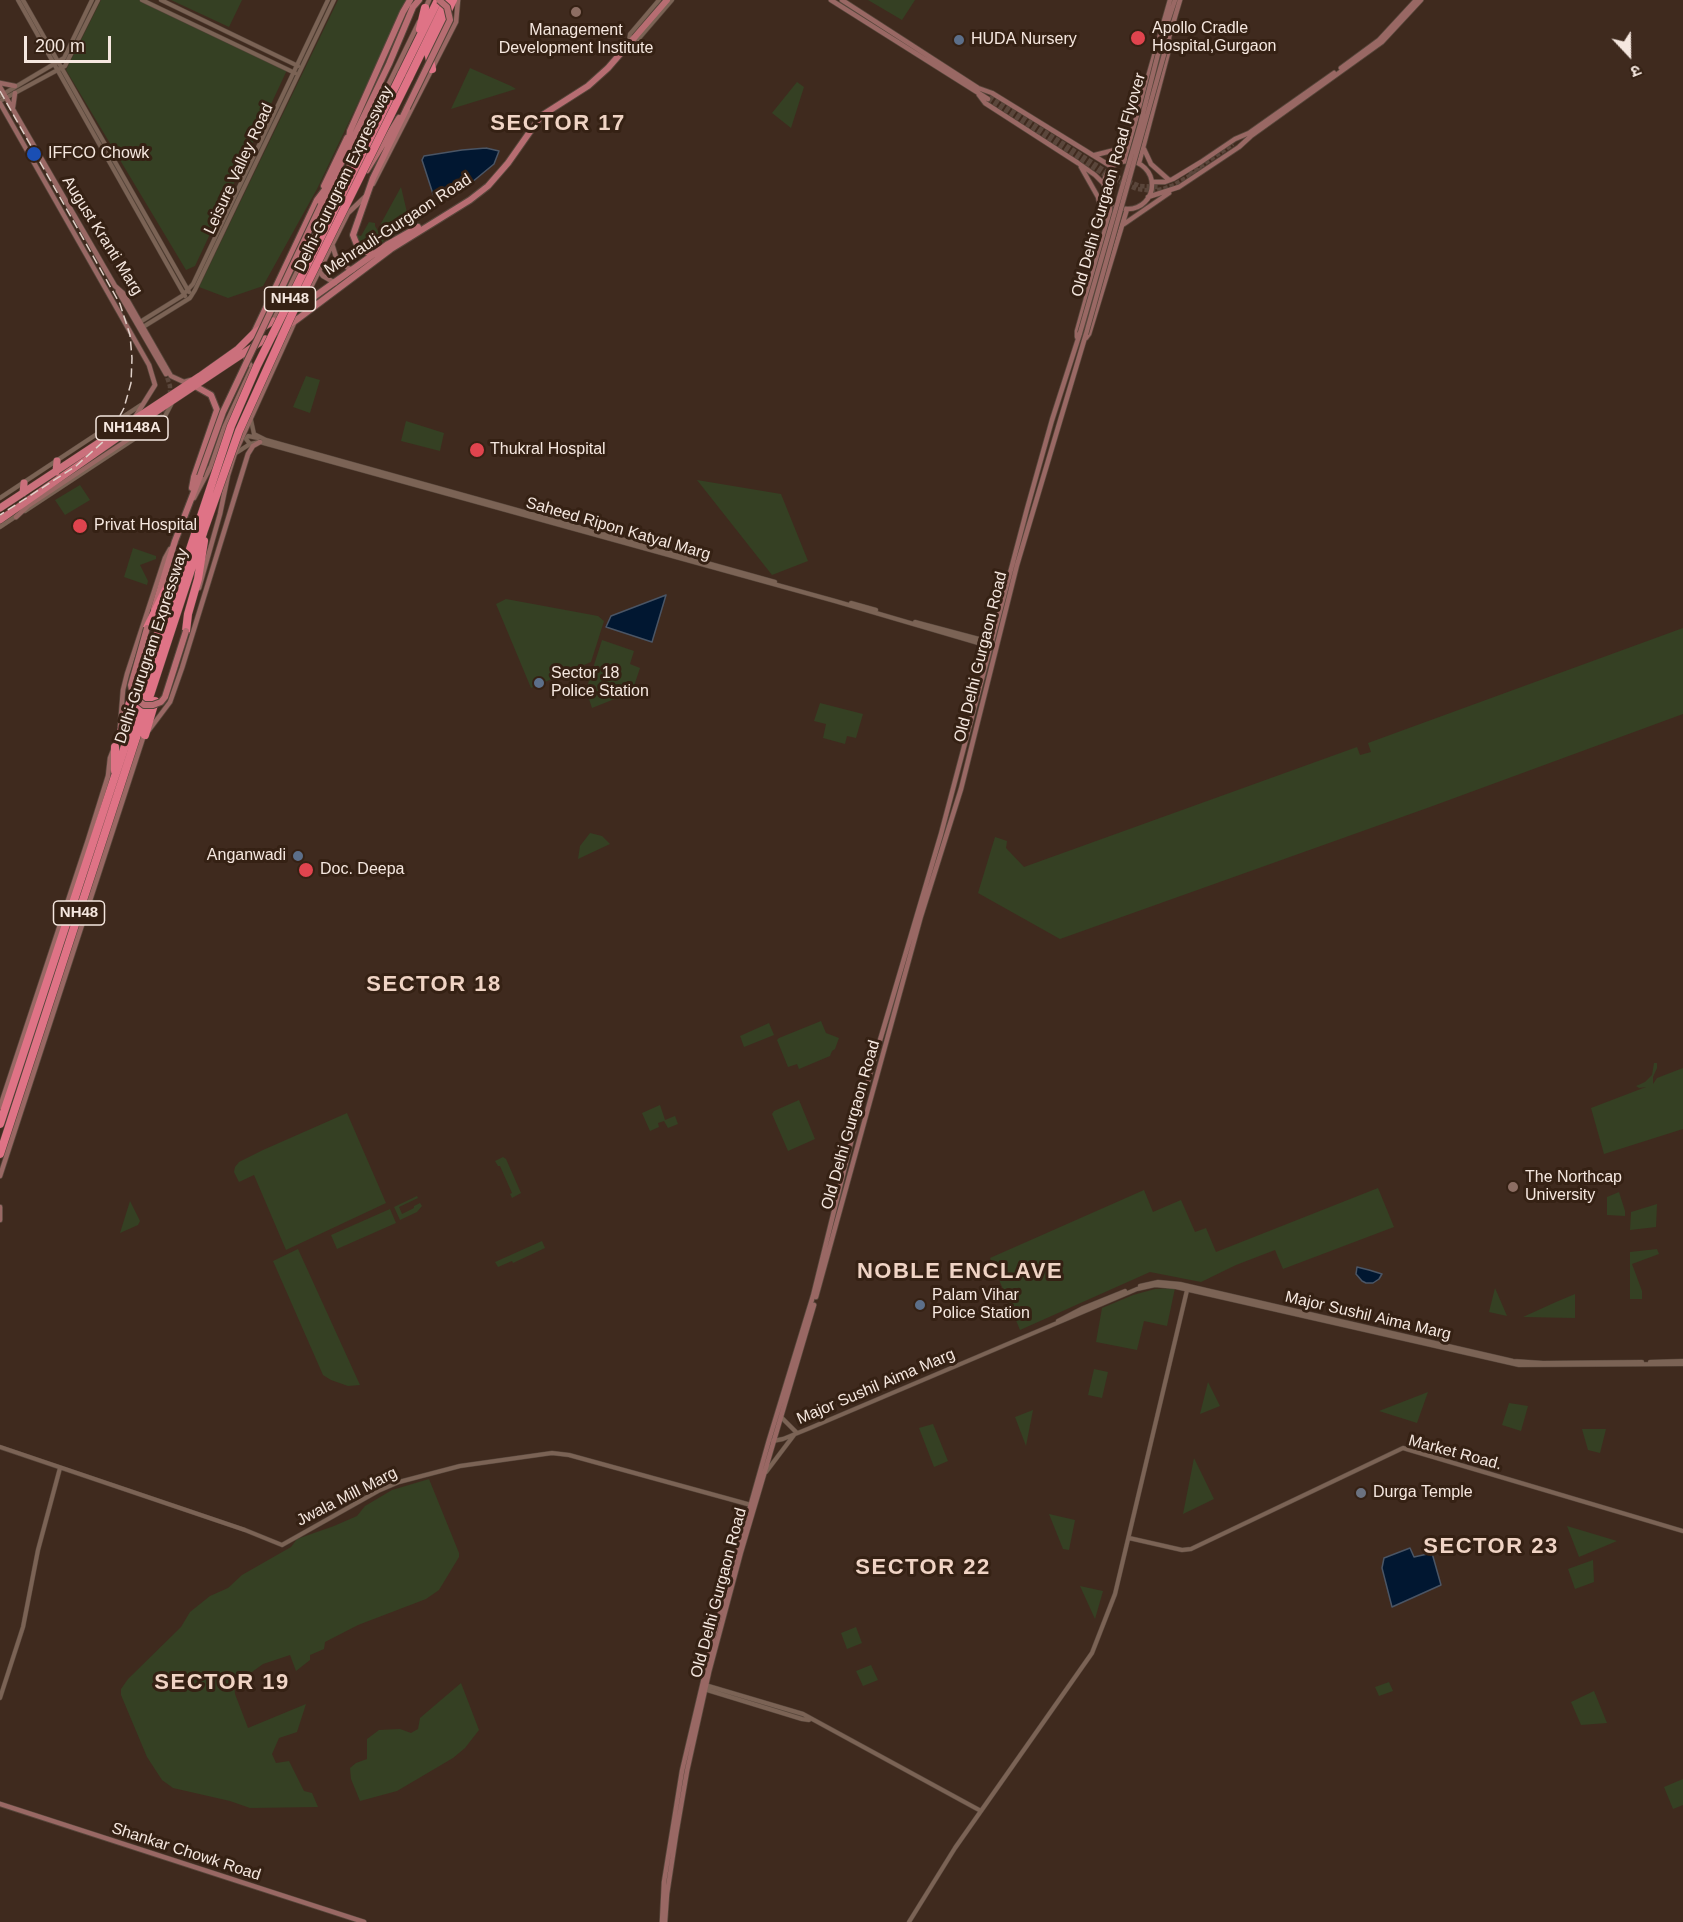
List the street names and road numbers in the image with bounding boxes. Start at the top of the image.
street label: Old Delhi Gurgaon Road Flyover [1068,71,1150,299]
street label: Delhi-Gurugram Expressway [291,83,397,275]
street label: Leisure Valley Road [200,101,278,237]
street label: Mehrauli-Gurgaon Road [321,170,475,280]
street label: August Kranti Marg [58,173,146,299]
road number: NH48 [264,287,316,311]
road number: NH148A [96,416,168,440]
street label: Saheed Ripon Katyal Marg [523,493,713,565]
street label: Delhi-Gurugram Expressway [111,546,193,746]
street label: Old Delhi Gurgaon Road [950,570,1012,744]
road number: NH48 [54,901,104,925]
street label: Old Delhi Gurgaon Road [818,1038,884,1212]
street label: Major Sushil Aima Marg [1283,1288,1453,1344]
street label: Major Sushil Aima Marg [794,1345,958,1429]
street label: Market Road. [1406,1431,1504,1475]
street label: Jwala Mill Marg [294,1463,400,1531]
street label: Old Delhi Gurgaon Road [687,1506,751,1680]
street label: Shankar Chowk Road [109,1819,263,1885]

